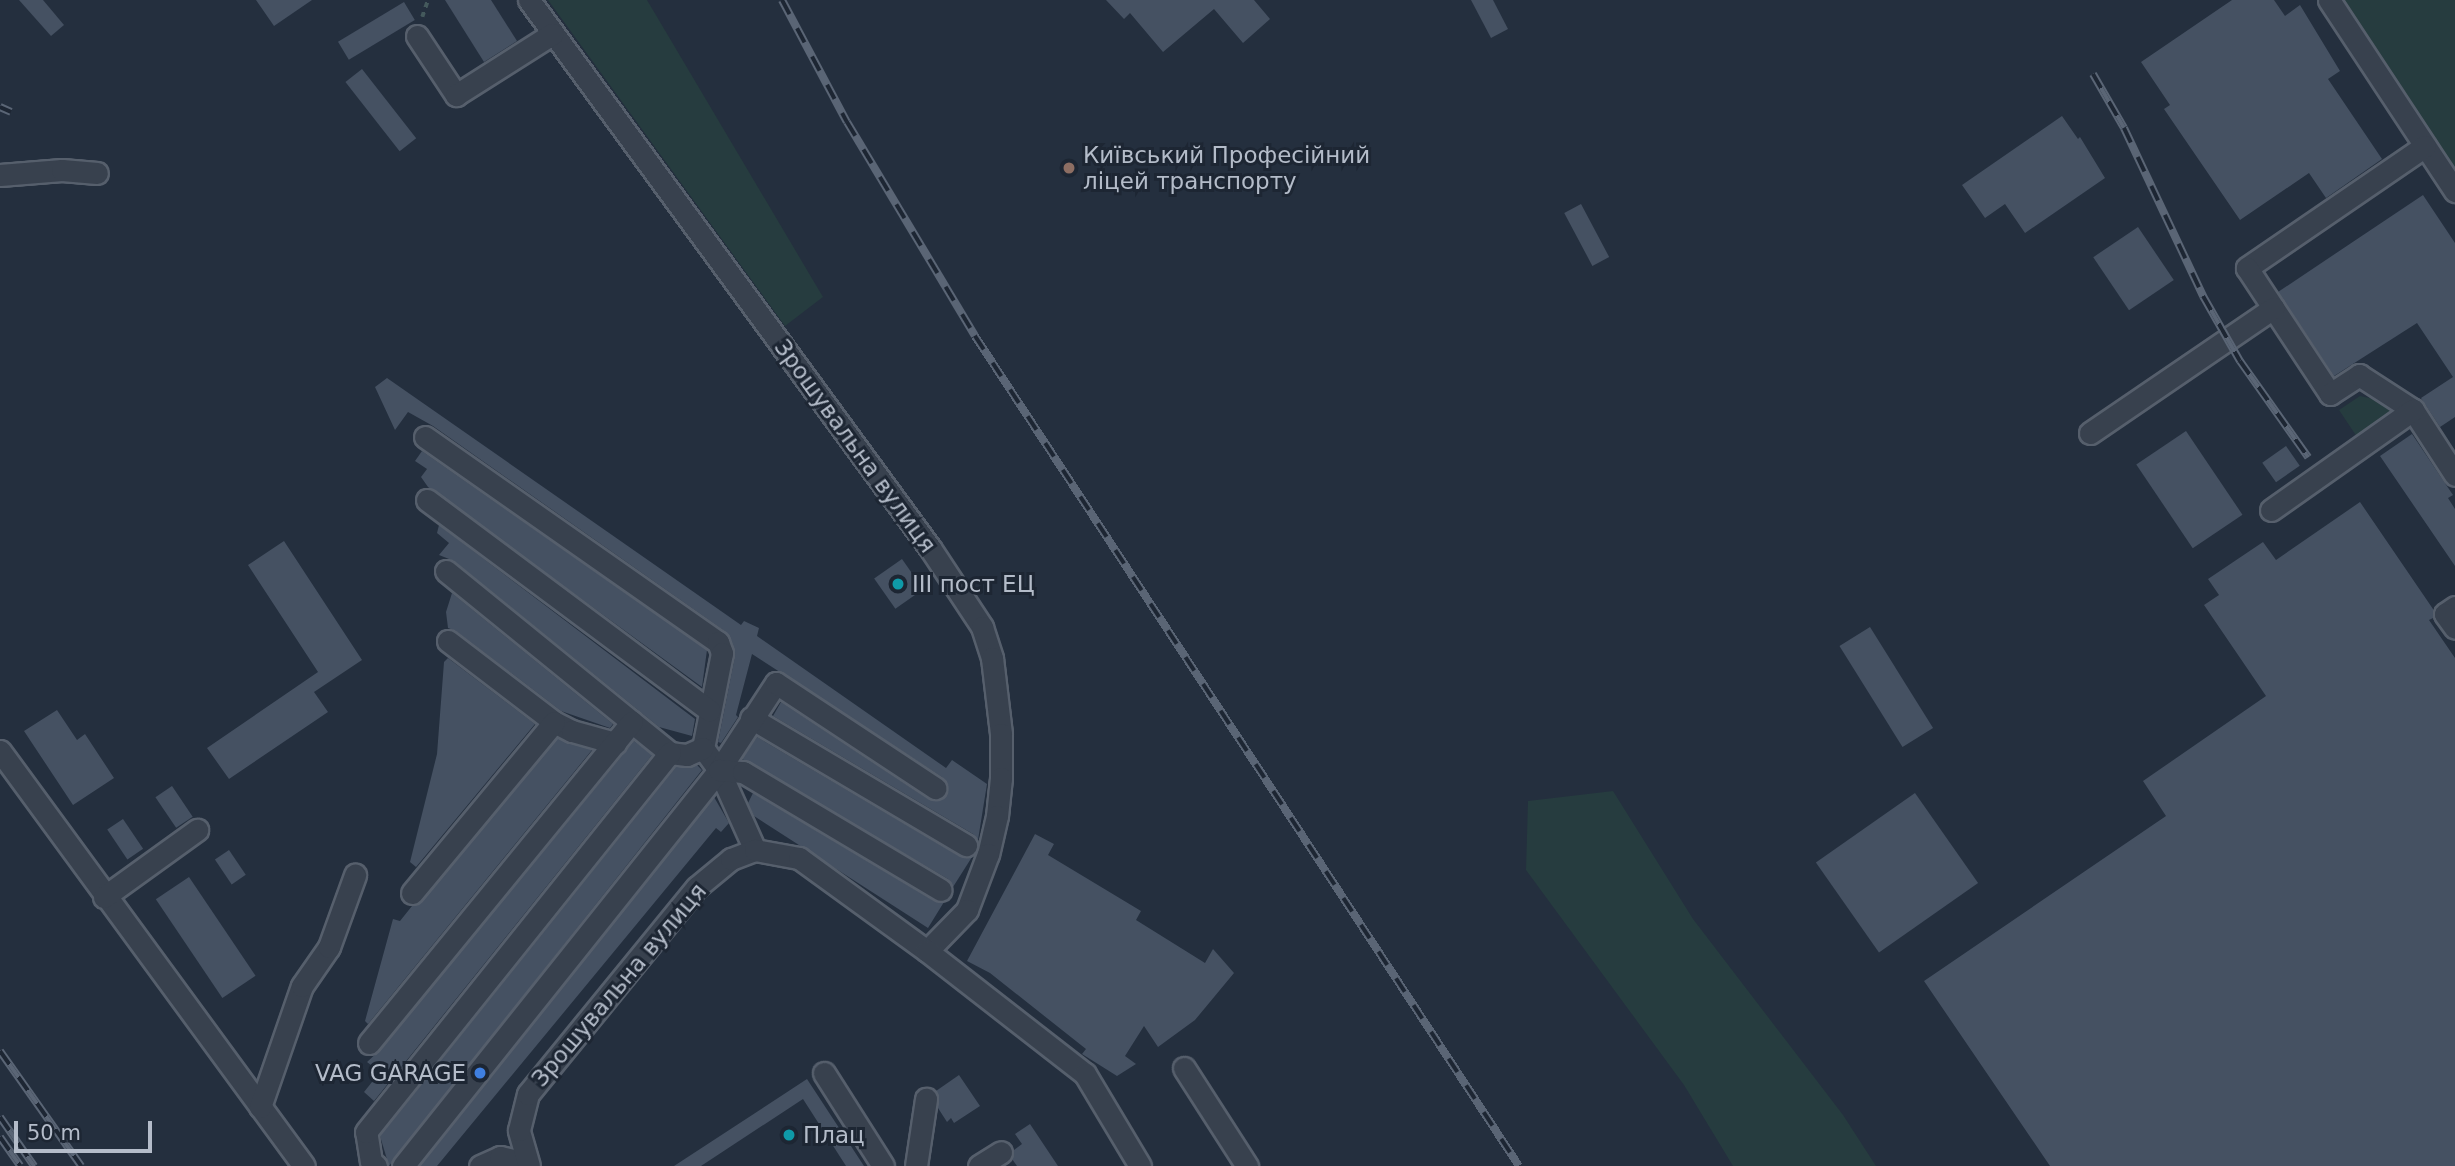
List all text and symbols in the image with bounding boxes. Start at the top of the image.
place label: Київський Професійний ліцей транспорту [1083,141,1370,195]
marker: Київський Професійний ліцей транспорту [1061,160,1077,176]
street label: Зрошувальна вулиця [768,334,942,558]
place label: III пост ЕЦ [912,570,1035,598]
marker: III пост ЕЦ [890,576,906,592]
street label: Зрошувальна вулиця [526,878,712,1092]
place label: VAG GARAGE [315,1059,466,1087]
marker: VAG GARAGE [472,1065,488,1081]
scale bar [18,1106,156,1150]
text: 50 m [27,1121,81,1145]
place label: Плац [803,1121,865,1149]
marker: Плац [781,1127,797,1143]

